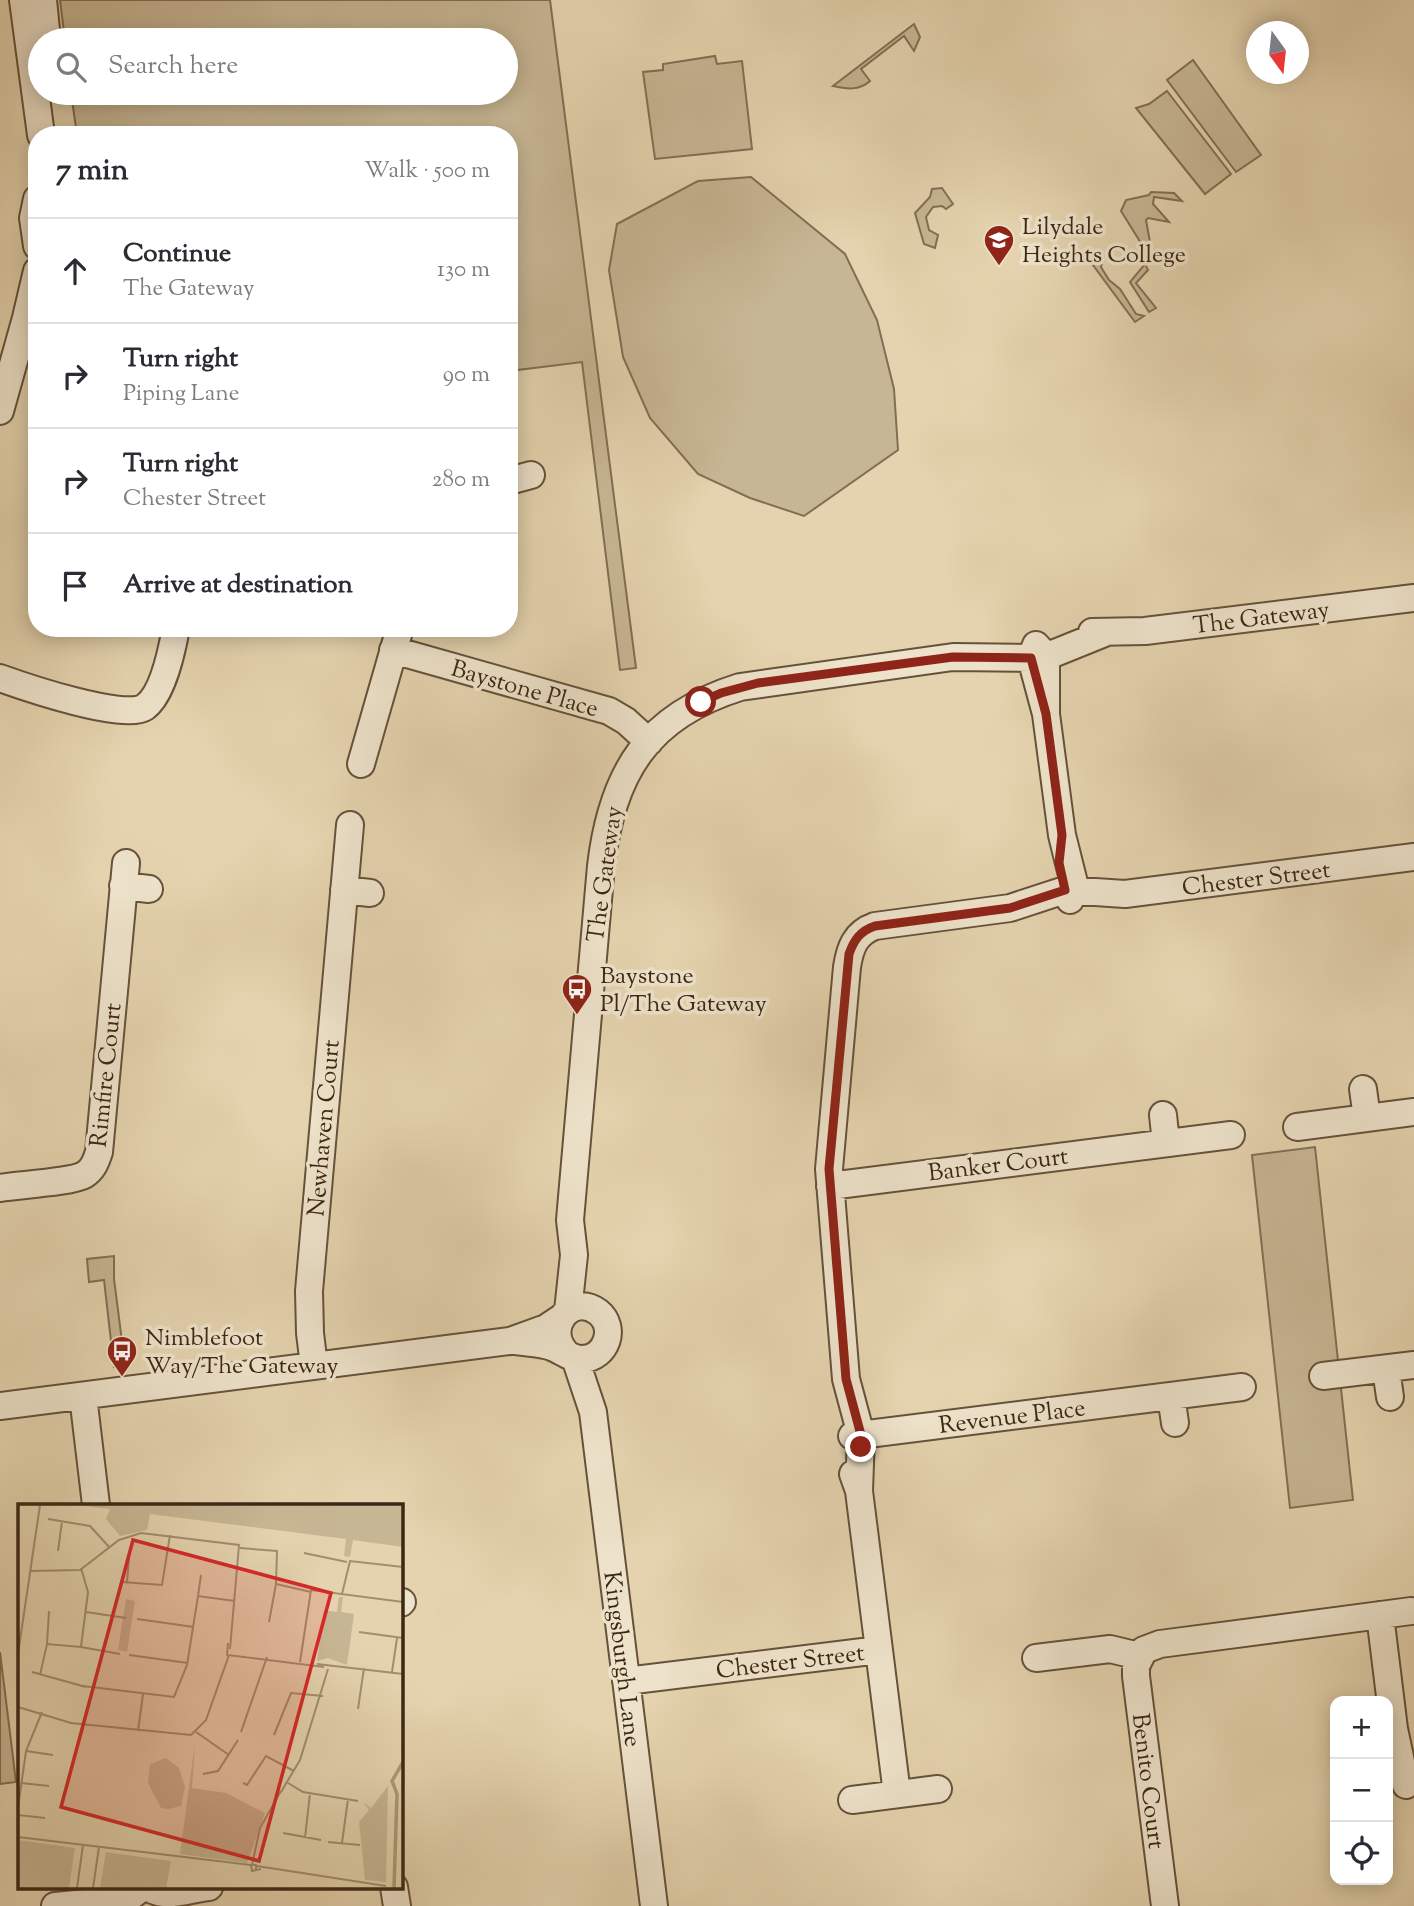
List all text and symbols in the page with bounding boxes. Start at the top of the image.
north arrow [1246,21,1309,84]
search box [28,28,518,105]
icon: search [52,48,90,86]
text: Search here [108,48,238,85]
text: 7 min [56,150,128,193]
text: Walk · 500 m [364,155,490,188]
place label: Lilydale Heights College [1022,211,1186,273]
school or university icon: Lilydale Heights College [982,223,1016,267]
text: Continue [123,236,231,273]
icon: ahead [56,252,94,290]
text: 130 m [437,254,490,287]
text: The Gateway [123,273,254,306]
text: Turn right [123,341,238,378]
icon: right [56,357,94,395]
text: 90 m [443,359,490,392]
text: Piping Lane [123,378,239,411]
text: Turn right [123,446,238,483]
icon: right [56,462,94,500]
text: 280 m [432,464,490,497]
text: Chester Street [123,483,266,516]
icon: arrive [56,567,94,605]
text: Arrive at destination [123,567,353,604]
street label: The Gateway [1191,594,1331,644]
street label: Baystone Place [447,653,602,727]
route start [685,686,716,717]
street label: The Gateway [580,804,632,945]
street label: Chester Street [1180,854,1332,906]
place label: Baystone Pl/The Gateway [600,960,767,1022]
bus stop icon: Baystone Pl/The Gateway [560,972,594,1016]
street label: Rimfire Court [83,1001,131,1149]
street label: Newhaven Court [300,1038,350,1218]
street label: Banker Court [926,1141,1070,1191]
place label: Nimblefoot Way/The Gateway [145,1322,338,1384]
bus stop icon: Nimblefoot Way/The Gateway [105,1334,139,1378]
street label: Revenue Place [937,1392,1088,1444]
route end [845,1431,876,1462]
inset map [18,1504,402,1888]
street label: Kingsburgh Lane [593,1570,649,1749]
street label: Chester Street [714,1637,866,1689]
map controls [1330,1696,1393,1885]
button: + [1330,1696,1393,1759]
street label: Benito Court [1122,1711,1172,1851]
button: − [1330,1759,1393,1822]
button: locate [1330,1822,1393,1885]

